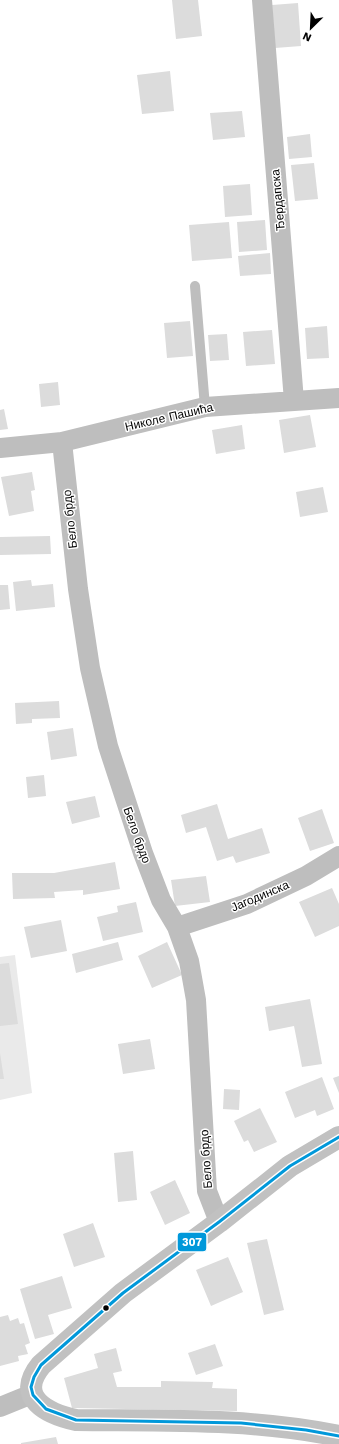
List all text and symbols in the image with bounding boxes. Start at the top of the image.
north arrow [291,8,331,48]
text: N [301,29,314,44]
street label: Ђердапска [268,168,288,231]
street label: Николе Пашића [124,400,215,434]
street label: Бело брдо [60,489,80,549]
street label: Бело брдо [120,805,154,865]
street label: Јагодинска [229,877,291,915]
street label: Бело брдо [197,1129,215,1189]
line badge: 307 [177,1232,207,1252]
text: 307 [182,1236,202,1249]
unlabelled marker [101,1303,111,1313]

